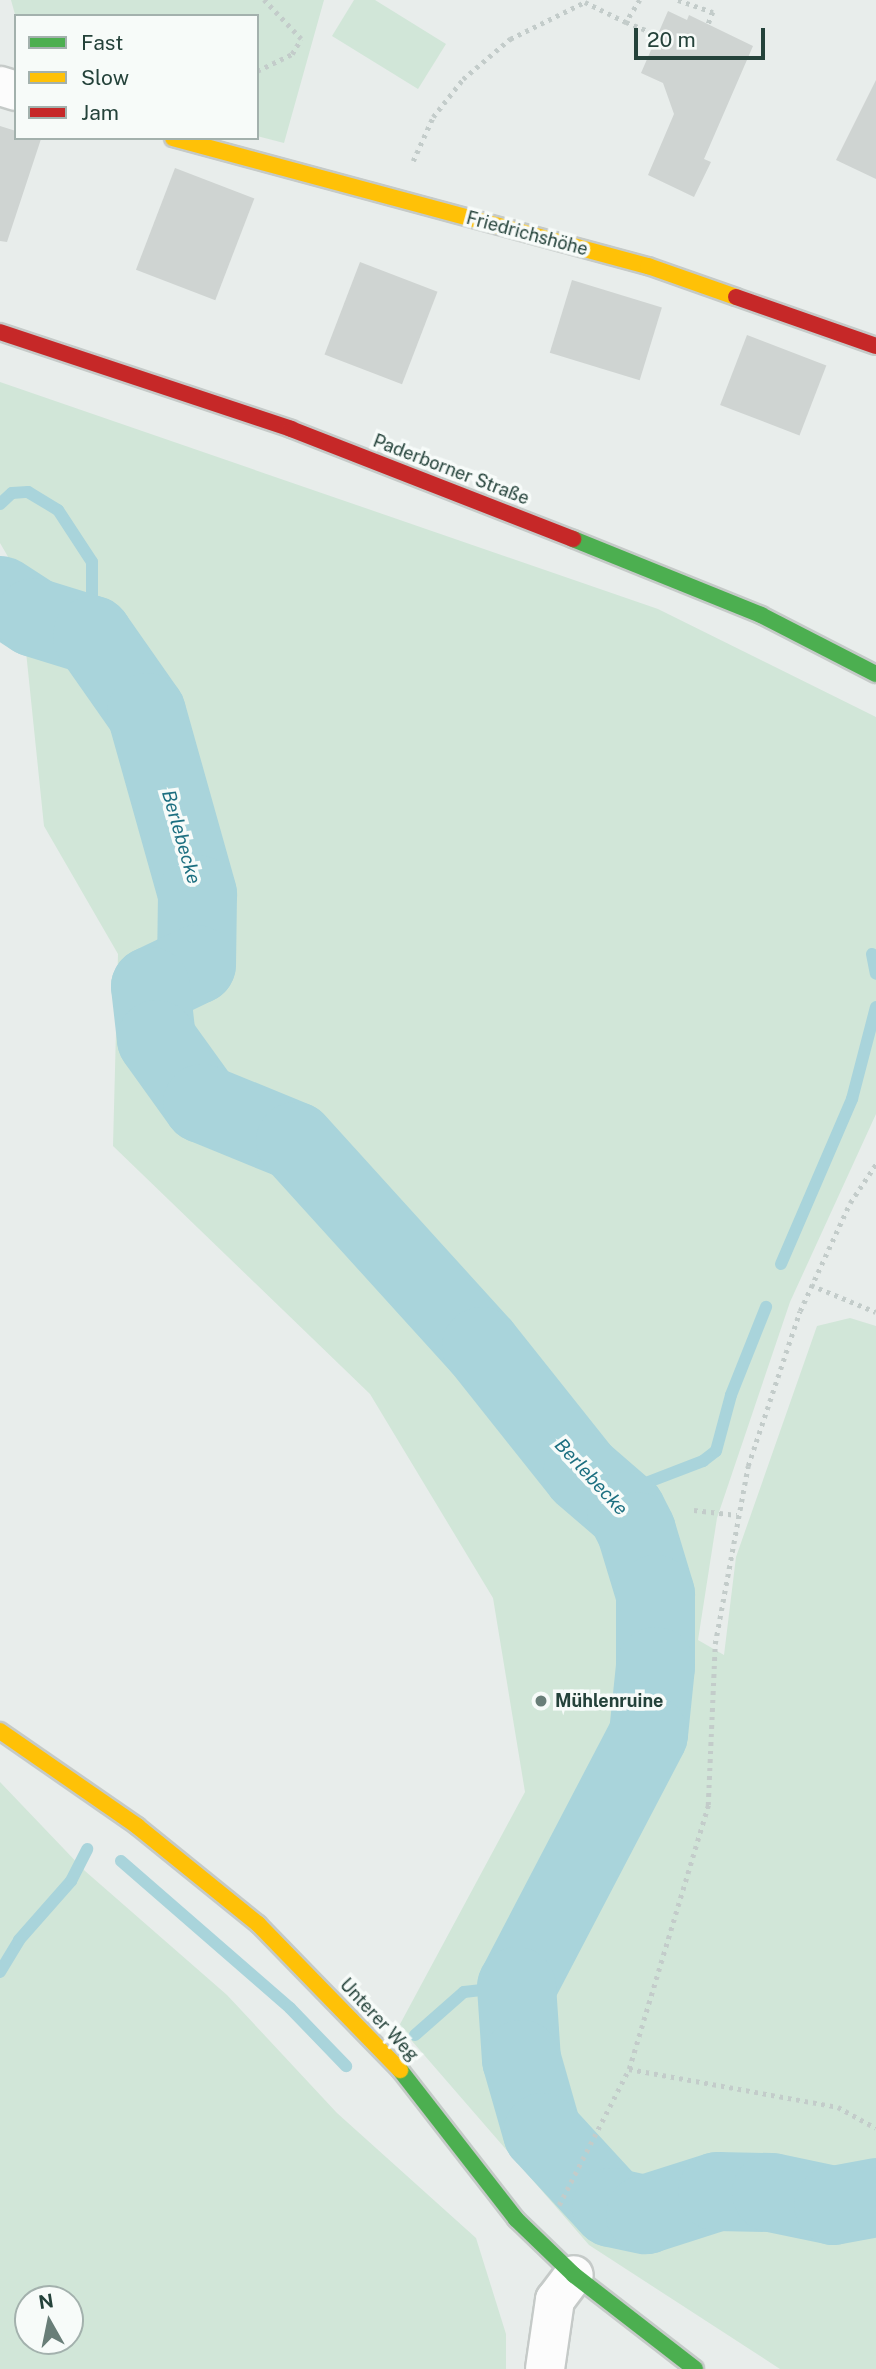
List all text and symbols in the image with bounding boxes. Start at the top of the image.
legend [14,14,259,140]
scale bar [638,14,769,58]
text: 20 m [647,27,696,52]
text: Fast [81,30,123,55]
text: Slow [81,65,129,90]
text: Jam [81,100,119,125]
street label: Friedrichshöhe [464,207,590,261]
street label: Paderborner Straße [370,430,532,510]
water label: Berlebecke [157,787,205,887]
water label: Berlebecke [550,1434,632,1520]
place label: Mühlenruine [555,1690,663,1712]
marker: Mühlenruine [533,1693,549,1709]
street label: Unterer Weg [335,1974,423,2066]
north arrow [14,2285,84,2355]
text: N [37,2289,55,2313]

